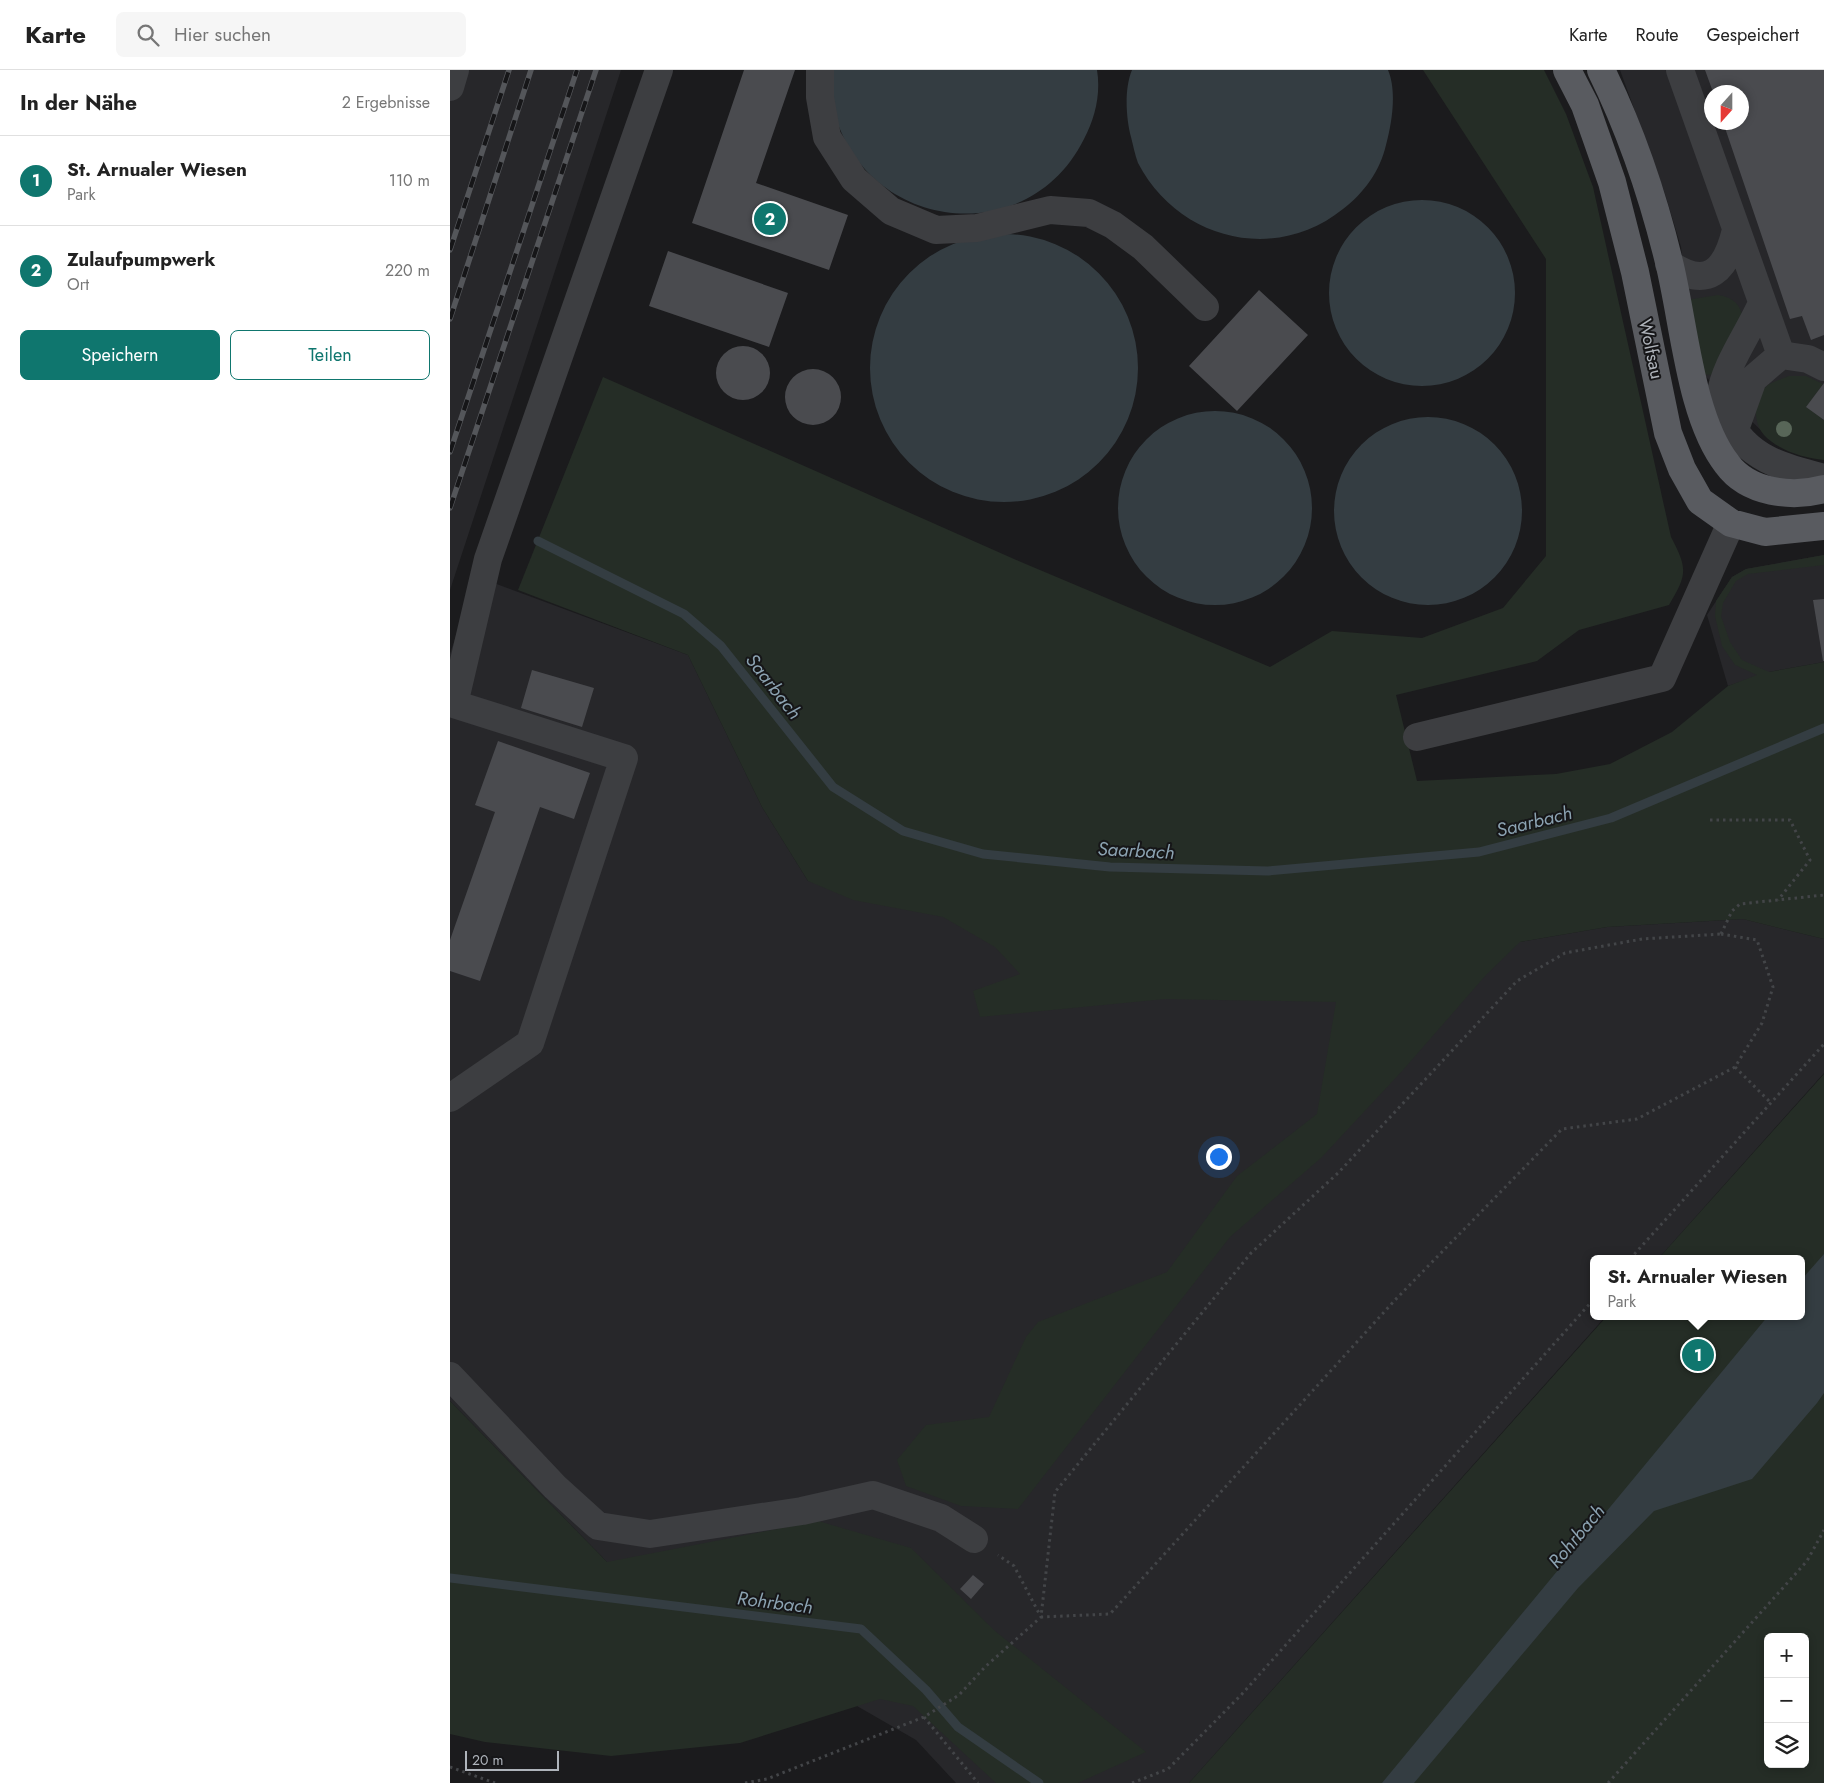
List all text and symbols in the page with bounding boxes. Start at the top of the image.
search box [116,12,466,57]
text: Karte [25,17,86,52]
icon: search [134,21,162,49]
text: Hier suchen [174,21,271,48]
text: Karte [1569,22,1608,48]
text: Route [1636,22,1678,48]
text: Gespeichert [1706,22,1799,48]
north arrow [1704,85,1749,130]
text: In der Nähe [20,88,137,118]
text: 2 Ergebnisse [342,91,430,114]
text: St. Arnualer Wiesen [67,156,247,183]
text: 1 [32,169,40,192]
text: 110 m [389,169,430,192]
text: Park [67,183,96,206]
pin: 2 [754,200,786,238]
text: Zulaufpumpwerk [67,246,215,273]
text: 2 [31,259,41,282]
text: 220 m [385,259,430,282]
text: Ort [67,273,89,296]
street label: Wolfsau [1632,317,1670,381]
button: Speichern [20,330,220,380]
button: Teilen [230,330,430,380]
water label: Saarbach [739,648,808,725]
water label: Saarbach [1494,799,1575,844]
water label: Saarbach [1097,835,1175,866]
your location [1206,1144,1232,1170]
popup [1590,1255,1805,1320]
text: St. Arnualer Wiesen [1608,1263,1787,1290]
text: Park [1608,1290,1636,1313]
pin: 1 [1682,1336,1714,1374]
water label: Rohrbach [1542,1499,1611,1574]
water label: Rohrbach [736,1584,814,1621]
map controls [1764,1633,1809,1768]
button: + [1764,1633,1809,1678]
button: − [1764,1678,1809,1723]
button: layers [1764,1723,1809,1768]
scale bar [465,1748,559,1771]
text: 20 m [472,1750,504,1770]

